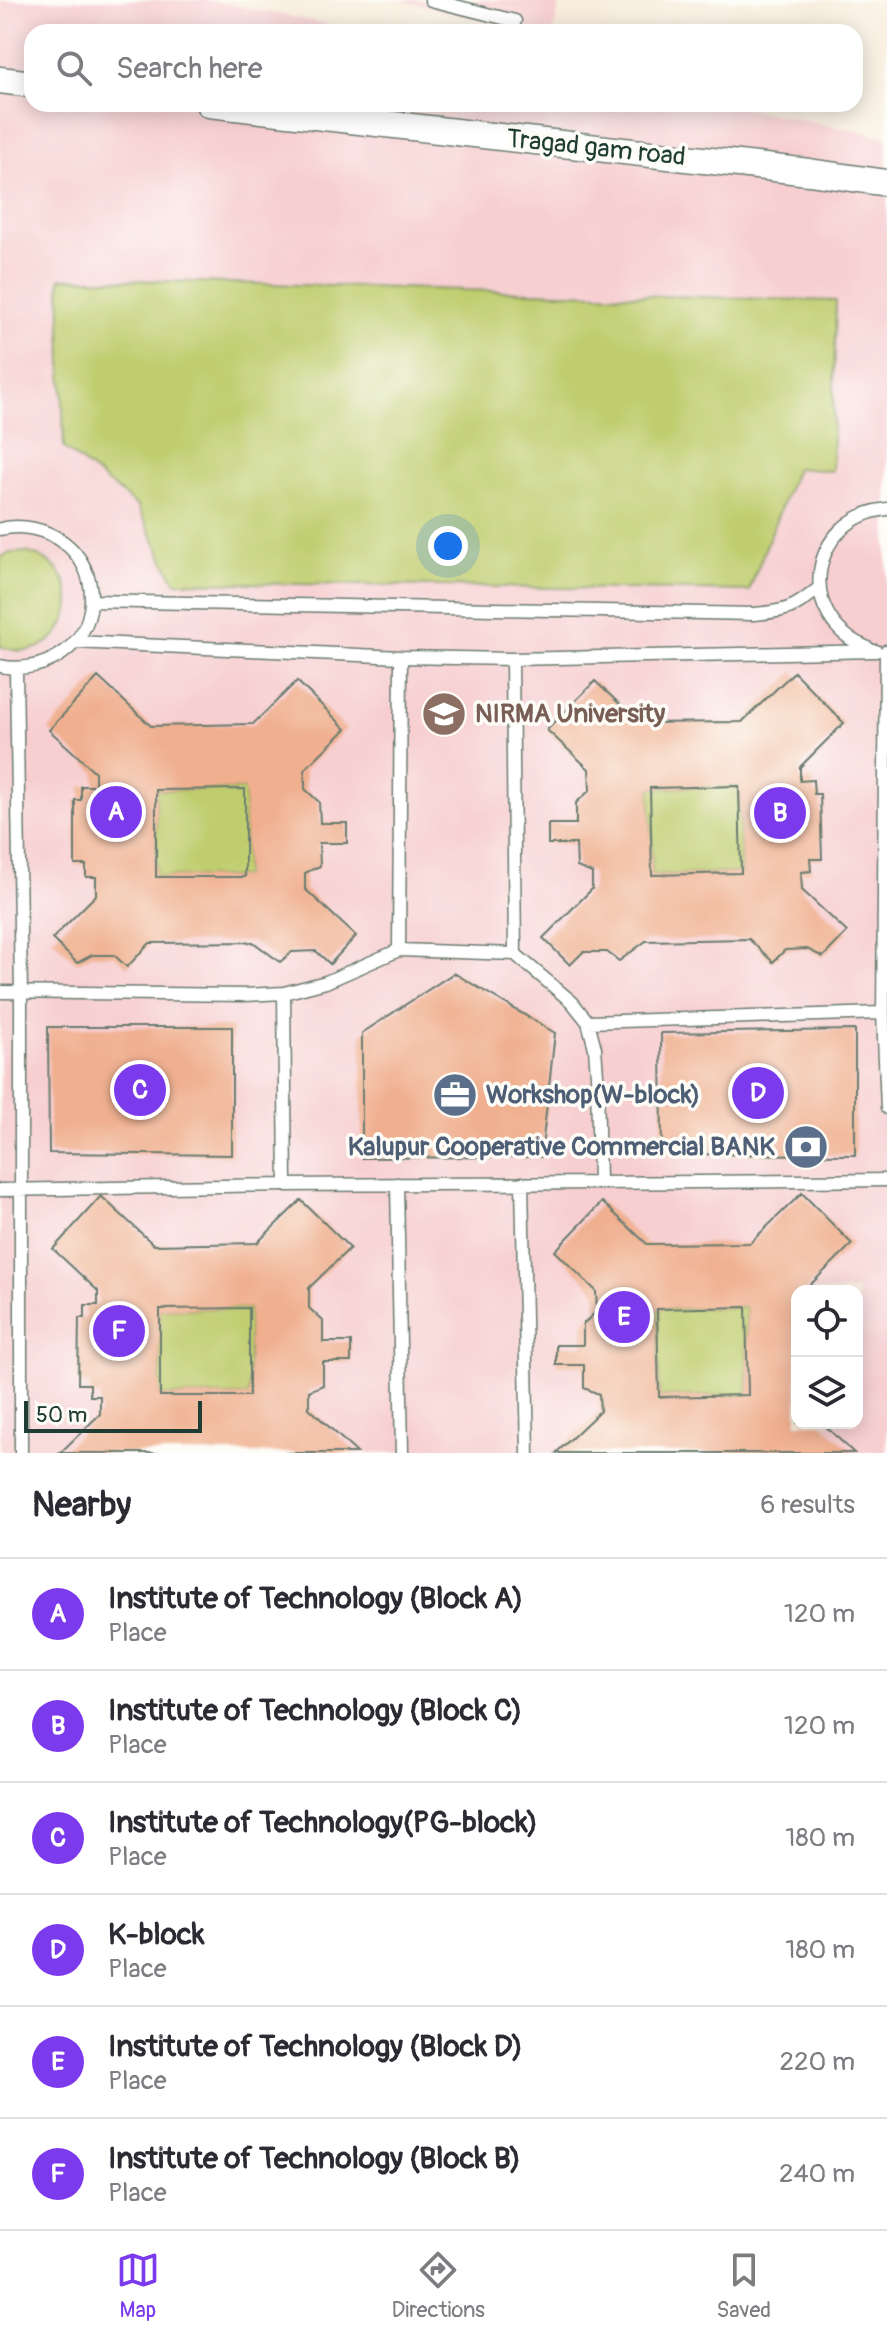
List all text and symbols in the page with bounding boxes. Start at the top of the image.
search box [24,24,863,112]
icon: search [52,46,96,90]
text: Search here [116,50,263,87]
street label: Tragad gam road [505,123,687,173]
your location [428,526,468,566]
school or university icon: NIRMA University [420,690,468,738]
place label: NIRMA University [475,698,666,730]
pin: A [90,782,142,842]
pin: B [754,783,806,843]
pin: C [114,1060,166,1120]
pin: D [732,1063,784,1123]
office icon: Workshop(W-block) [431,1071,479,1119]
place label: Workshop(W-block) [486,1079,700,1111]
bank icon: Kalupur Cooperative Commercial BANK [782,1123,830,1171]
place label: Kalupur Cooperative Commercial BANK [348,1131,775,1163]
map controls [791,1285,863,1429]
button: locate [791,1285,863,1357]
pin: E [598,1287,650,1347]
pin: F [93,1301,145,1361]
button: layers [791,1357,863,1429]
scale bar [24,1397,202,1433]
text: 50 m [36,1401,87,1429]
text: Nearby [32,1484,131,1527]
text: 6 results [760,1489,855,1521]
text: Institute of Technology (Block A) [108,1580,523,1617]
text: A [50,1598,66,1630]
text: 120 m [784,1598,855,1630]
text: Place [108,1617,167,1649]
text: Institute of Technology (Block C) [108,1692,522,1729]
text: B [51,1710,65,1742]
text: 120 m [784,1710,855,1742]
text: Place [108,1729,167,1761]
text: Institute of Technology(PG-block) [108,1804,538,1841]
text: C [50,1822,66,1854]
text: 180 m [785,1822,855,1854]
text: Place [108,1841,167,1873]
text: K-block [108,1916,205,1953]
text: D [50,1934,66,1966]
text: 180 m [785,1934,855,1966]
text: Place [108,1953,167,1985]
text: Institute of Technology (Block D) [108,2028,523,2065]
text: E [51,2046,65,2078]
text: 220 m [779,2046,855,2078]
text: Place [108,2065,167,2097]
text: Institute of Technology (Block B) [108,2140,521,2177]
text: F [50,2158,66,2190]
text: 240 m [779,2158,855,2190]
text: Place [108,2177,167,2209]
tab: Map [116,2248,160,2324]
tab: Directions [392,2248,485,2324]
tab: Saved [717,2248,771,2324]

